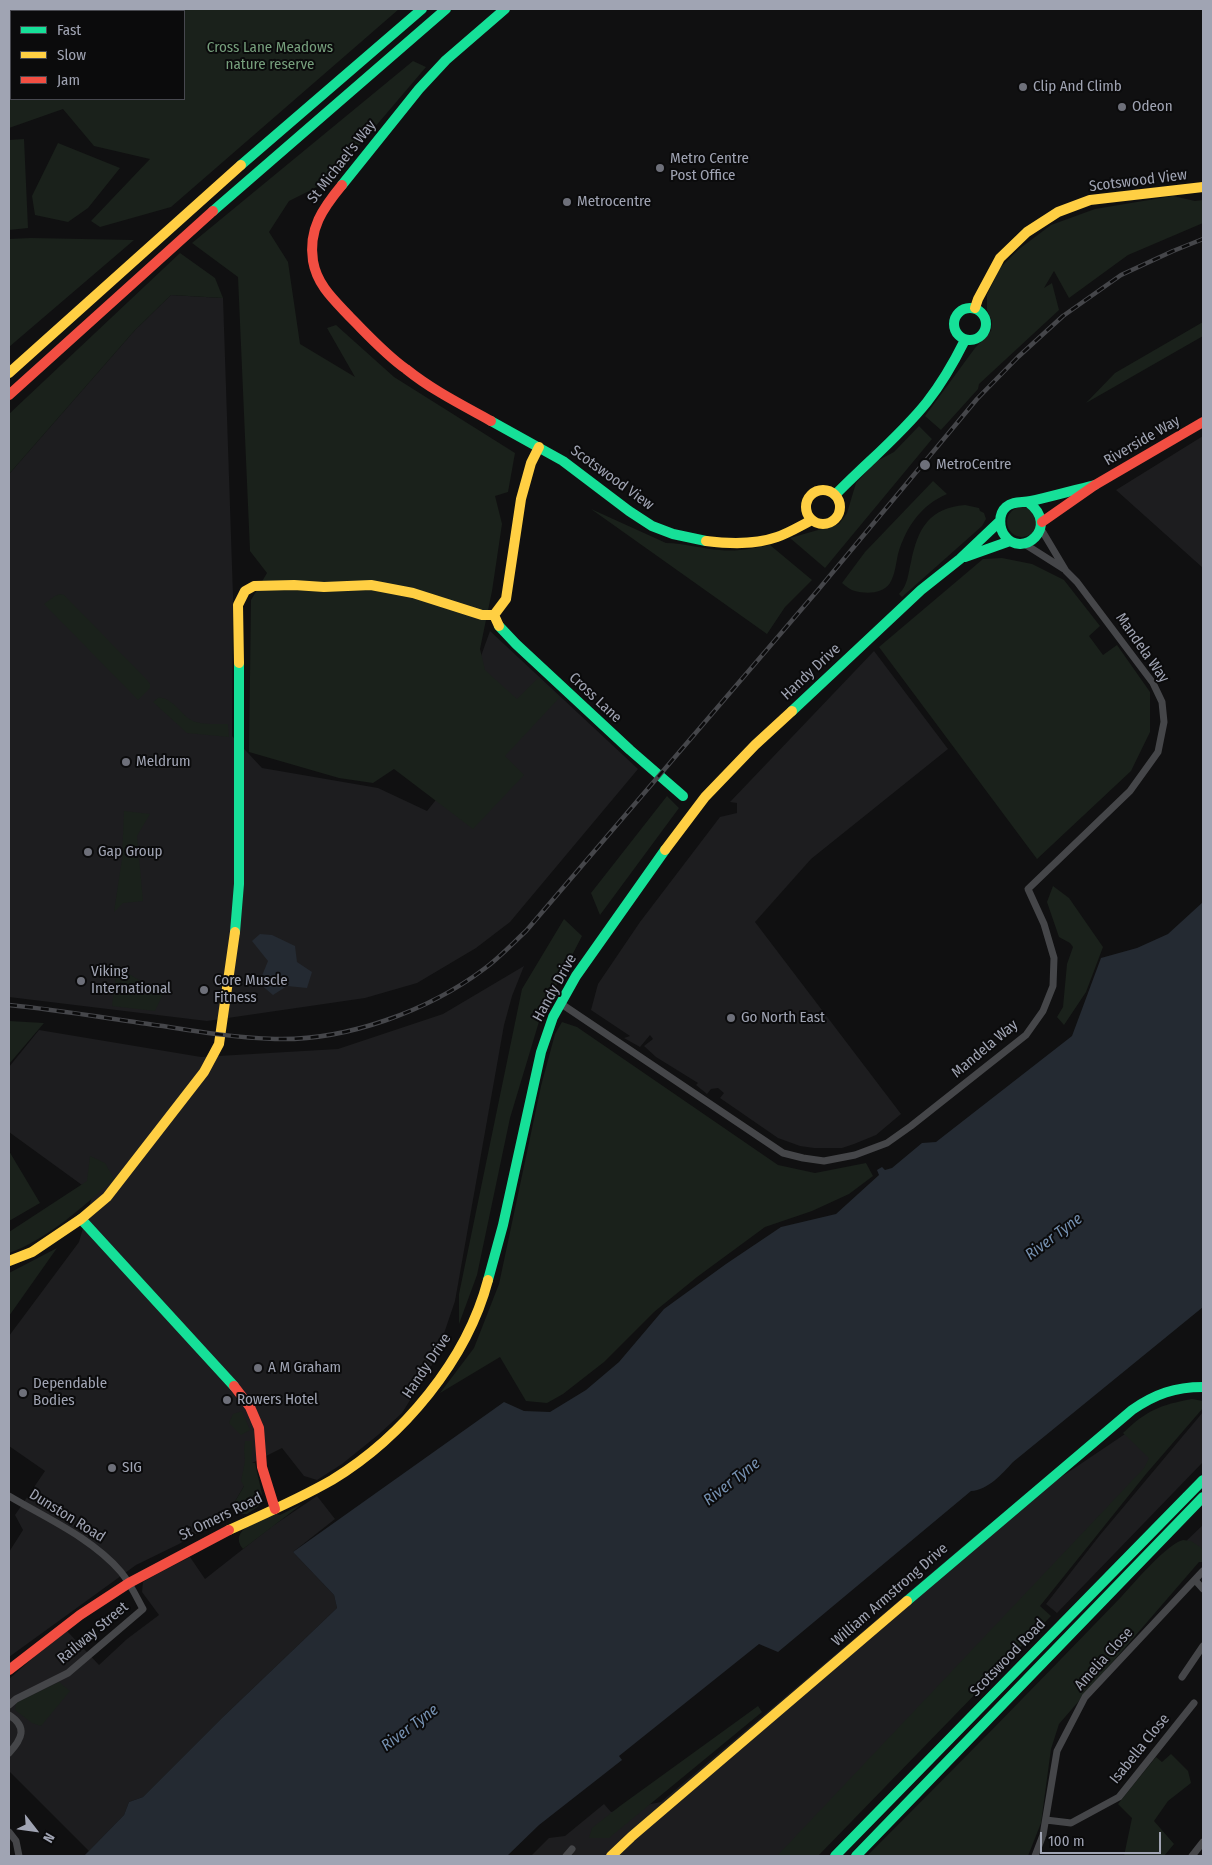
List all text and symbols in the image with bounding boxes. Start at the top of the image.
legend [10,10,185,100]
text: Fast [57,21,81,39]
park label: Cross Lane Meadows nature reserve [207,39,333,74]
text: Slow [57,46,86,64]
text: Jam [57,71,80,89]
place label: Clip And Climb [1033,78,1122,96]
marker: Clip And Climb [1017,81,1029,93]
place label: Odeon [1132,98,1173,116]
marker: Odeon [1116,101,1128,113]
street label: St Michael's Way [304,117,380,207]
place label: Metro Centre Post Office [670,150,749,185]
marker: Metro Centre Post Office [654,162,666,174]
street label: Scotswood View [1088,166,1188,196]
place label: Metrocentre [577,193,651,211]
marker: Metrocentre [561,196,573,208]
street label: Riverside Way [1101,412,1183,470]
street label: Scotswood View [567,442,657,514]
place label: MetroCentre [936,456,1011,474]
marker: MetroCentre [918,458,932,472]
street label: Mandela Way [1111,610,1173,686]
street label: Handy Drive [778,640,844,704]
street label: Cross Lane [565,669,625,727]
place label: Meldrum [136,753,191,771]
marker: Meldrum [120,756,132,768]
place label: Gap Group [98,843,163,861]
marker: Gap Group [82,846,94,858]
street label: Handy Drive [529,951,581,1025]
place label: Viking International [91,963,171,998]
place label: Core Muscle Fitness [214,972,288,1007]
marker: Viking International [75,975,87,987]
marker: Core Muscle Fitness [198,984,210,996]
place label: Go North East [741,1009,825,1027]
marker: Go North East [725,1012,737,1024]
street label: Mandela Way [948,1016,1022,1082]
water label: River Tyne [1022,1209,1086,1265]
street label: Handy Drive [399,1330,455,1402]
place label: A M Graham [268,1359,341,1377]
marker: A M Graham [252,1362,264,1374]
place label: Dependable Bodies [33,1375,107,1410]
marker: Dependable Bodies [17,1387,29,1399]
place label: Rowers Hotel [237,1391,318,1409]
marker: Rowers Hotel [221,1394,233,1406]
water label: River Tyne [700,1454,764,1510]
place label: SIG [122,1459,142,1477]
marker: SIG [106,1462,118,1474]
street label: Dunston Road [26,1486,108,1546]
street label: St Omers Road [176,1489,266,1545]
street label: William Armstrong Drive [828,1540,952,1650]
street label: Railway Street [54,1598,132,1668]
street label: Scotswood Road [966,1615,1050,1701]
street label: Amelia Close [1071,1624,1137,1694]
water label: River Tyne [378,1700,442,1756]
street label: Isabella Close [1106,1710,1174,1788]
north arrow [10,1805,60,1855]
scale bar [1042,1822,1163,1854]
text: N [39,1830,58,1846]
text: 100 m [1048,1832,1085,1850]

